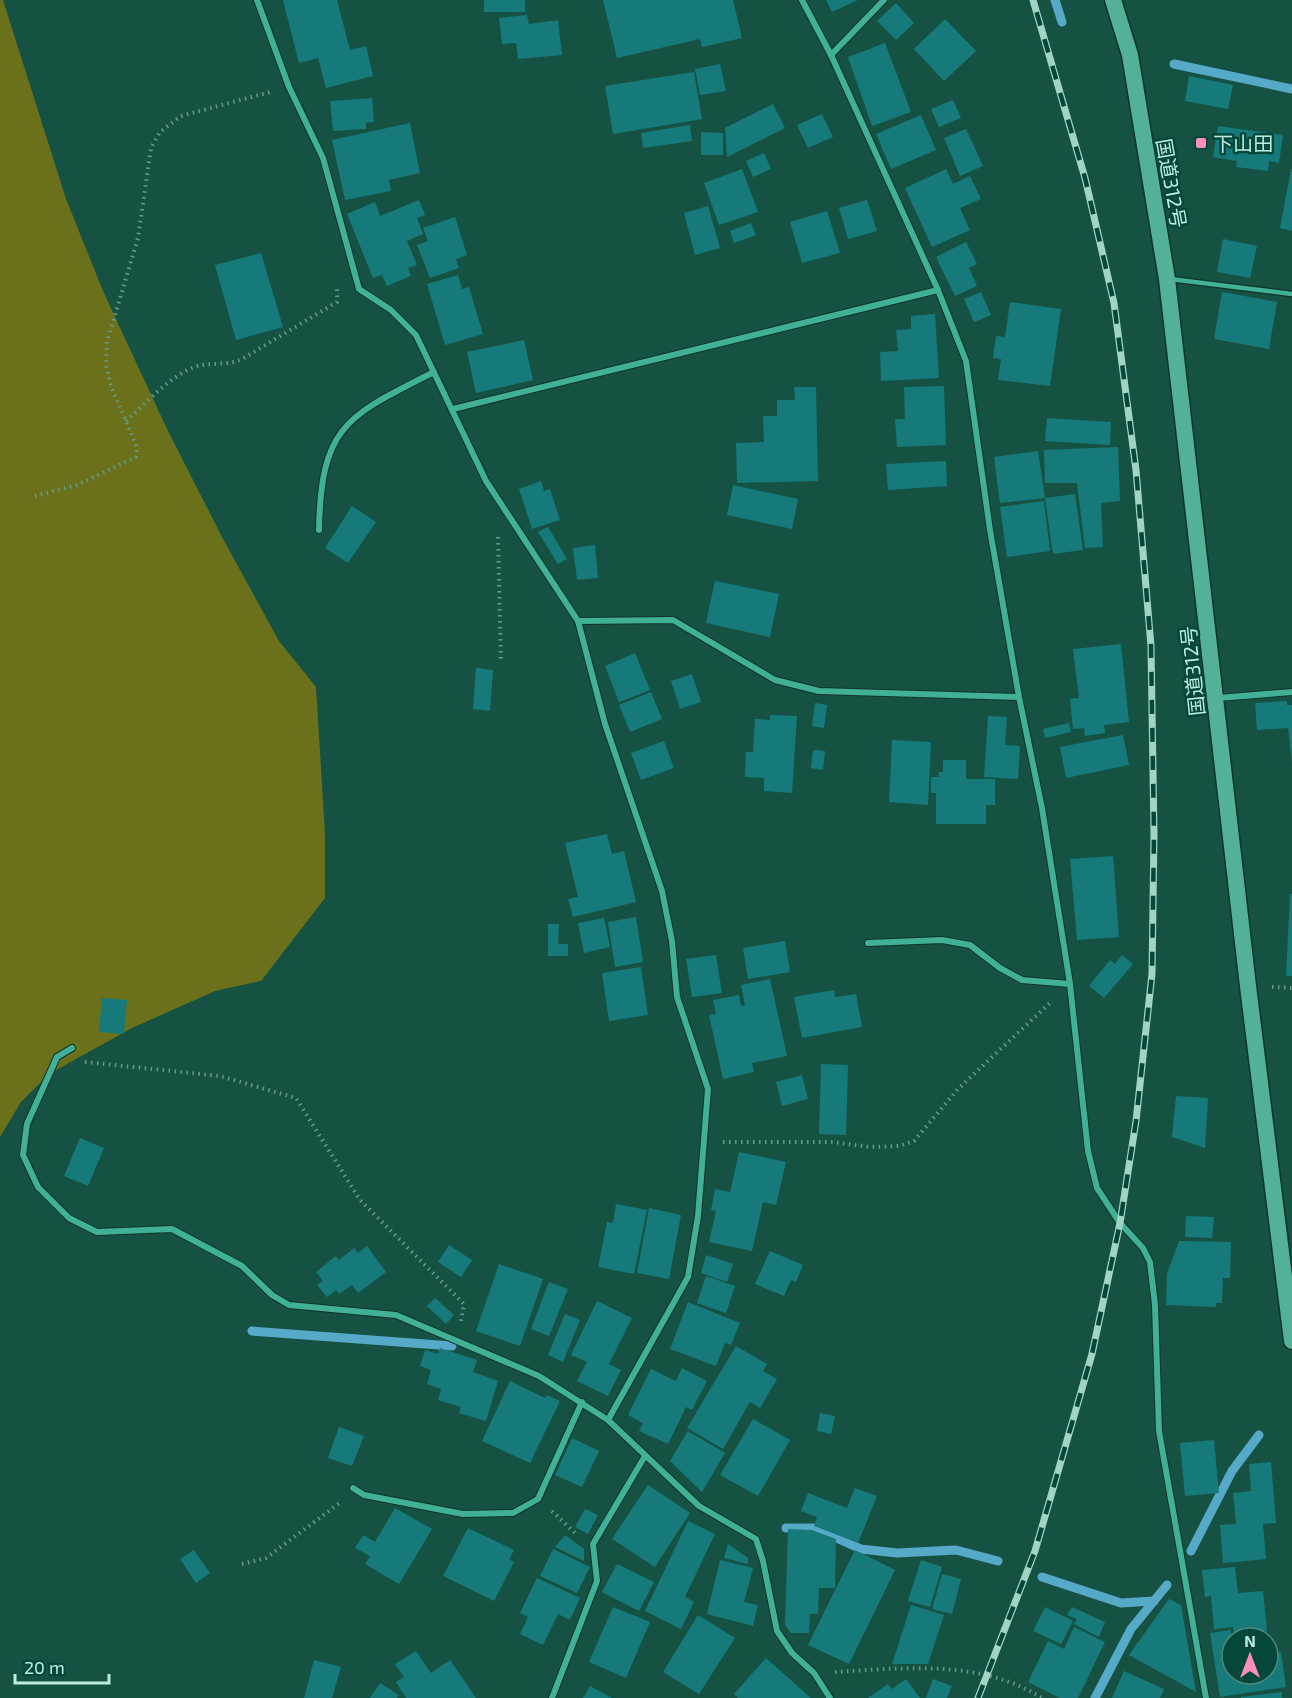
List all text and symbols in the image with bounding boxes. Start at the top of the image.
place label: 下山田 [1213,131,1273,155]
street label: 国道312号 [1152,136,1192,230]
marker: 下山田 [1194,136,1208,150]
street label: 国道312号 [1175,625,1209,717]
north arrow [1220,1626,1280,1686]
text: N [1244,1631,1256,1650]
scale bar [15,1647,110,1685]
text: 20 m [24,1656,65,1678]

